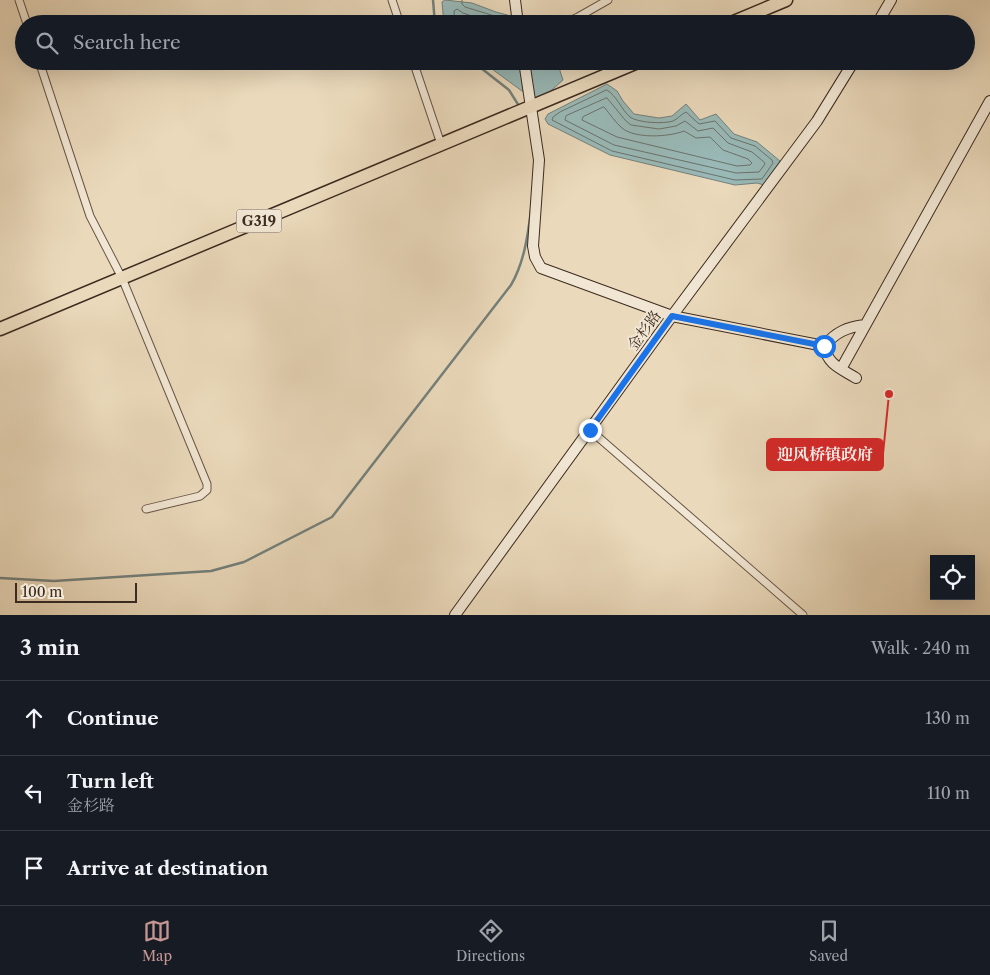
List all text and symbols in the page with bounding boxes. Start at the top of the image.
search box [15,15,975,70]
icon: search [33,29,61,57]
text: Search here [73,31,181,54]
road number: G319 [236,210,282,232]
street label: 金杉路 [623,306,665,354]
route start [813,335,836,358]
route end [579,419,602,442]
callout: 迎风桥镇政府 [767,439,883,470]
text: 迎风桥镇政府 [777,444,873,464]
map controls [930,555,975,600]
button: locate [930,555,975,600]
scale bar [15,580,138,603]
text: 100 m [22,583,62,601]
text: 3 min [20,635,80,660]
text: Walk · 240 m [871,638,970,658]
icon: ahead [20,704,48,732]
text: Continue [67,707,159,730]
text: 130 m [925,708,970,728]
text: Turn left [67,770,154,793]
icon: left [20,779,48,807]
text: 110 m [927,783,970,803]
text: 金杉路 [67,795,115,815]
icon: arrive [20,854,48,882]
text: Arrive at destination [67,857,268,880]
tab: Map [142,917,172,965]
tab: Directions [456,917,525,965]
tab: Saved [809,917,848,965]

